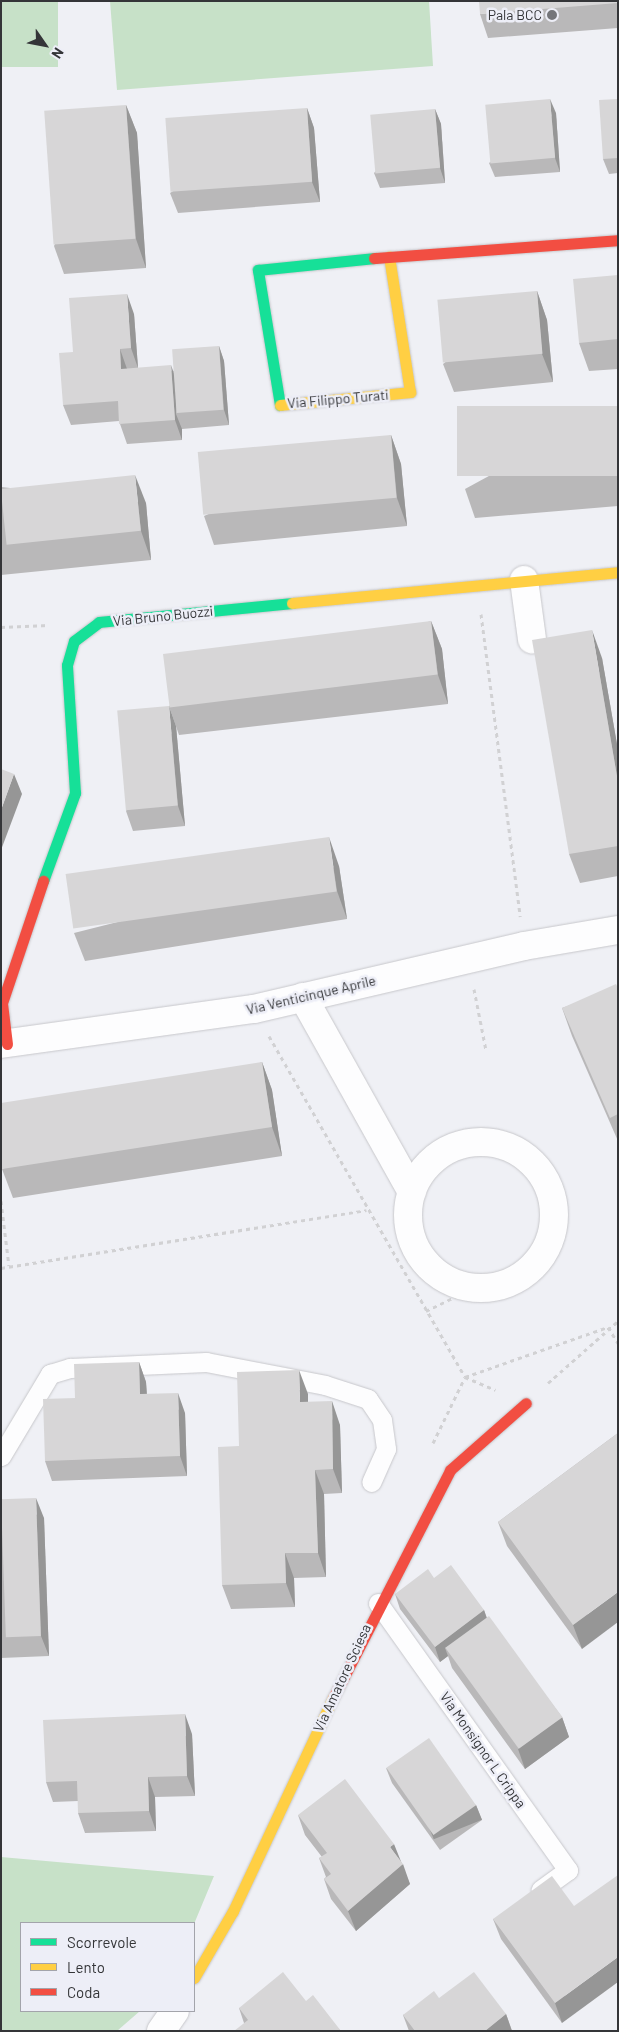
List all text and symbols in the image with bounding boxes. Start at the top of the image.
place label: Pala BCC [488,7,542,23]
marker: Pala BCC [546,9,558,21]
north arrow [20,20,70,70]
text: N [48,45,68,62]
street label: Via Filippo Turati [287,386,389,412]
street label: Via Bruno Buozzi [112,602,214,630]
street label: Via Venticinque Aprile [245,972,377,1018]
street label: Via Amatore Sciesa [310,1621,374,1735]
street label: Via Monsignor L Crippa [436,1689,530,1811]
legend [20,1922,195,2012]
text: Scorrevole [67,1933,137,1951]
text: Lento [67,1958,105,1976]
text: Coda [67,1983,100,2001]

